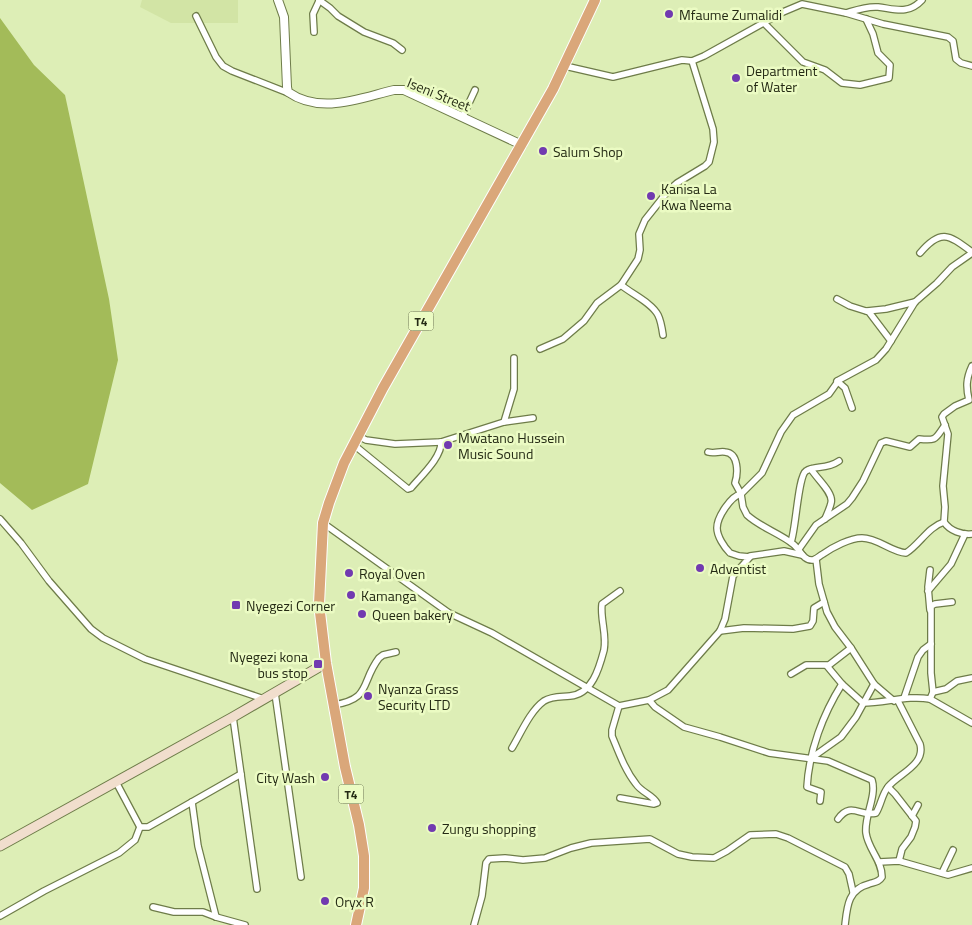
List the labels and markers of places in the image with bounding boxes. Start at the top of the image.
place label: Mfaume Zumalidi [679,4,782,25]
marker: Mfaume Zumalidi [663,8,675,20]
place label: Department of Water [746,60,817,97]
marker: Department of Water [730,72,742,84]
place label: Salum Shop [553,141,623,162]
marker: Salum Shop [537,145,549,157]
place label: Kanisa La Kwa Neema [661,178,732,215]
marker: Kanisa La Kwa Neema [645,190,657,202]
place label: Mwatano Hussein Music Sound [458,427,565,464]
marker: Mwatano Hussein Music Sound [442,439,454,451]
place label: Adventist [710,558,766,579]
marker: Adventist [694,562,706,574]
place label: Royal Oven [359,563,425,584]
marker: Royal Oven [343,567,355,579]
place label: Kamanga [361,585,416,606]
marker: Kamanga [345,589,357,601]
place label: Nyegezi Corner [246,595,335,616]
marker: Nyegezi Corner [230,599,242,611]
place label: Queen bakery [372,604,453,625]
marker: Queen bakery [356,608,368,620]
place label: Nyegezi kona bus stop [230,646,308,683]
marker: Nyegezi kona bus stop [312,658,324,670]
place label: Nyanza Grass Security LTD [378,678,459,715]
marker: Nyanza Grass Security LTD [362,690,374,702]
place label: City Wash [256,767,315,788]
marker: City Wash [319,771,331,783]
place label: Zungu shopping [442,818,536,839]
marker: Zungu shopping [426,822,438,834]
place label: Oryx R [335,891,374,912]
marker: Oryx R [319,895,331,907]

